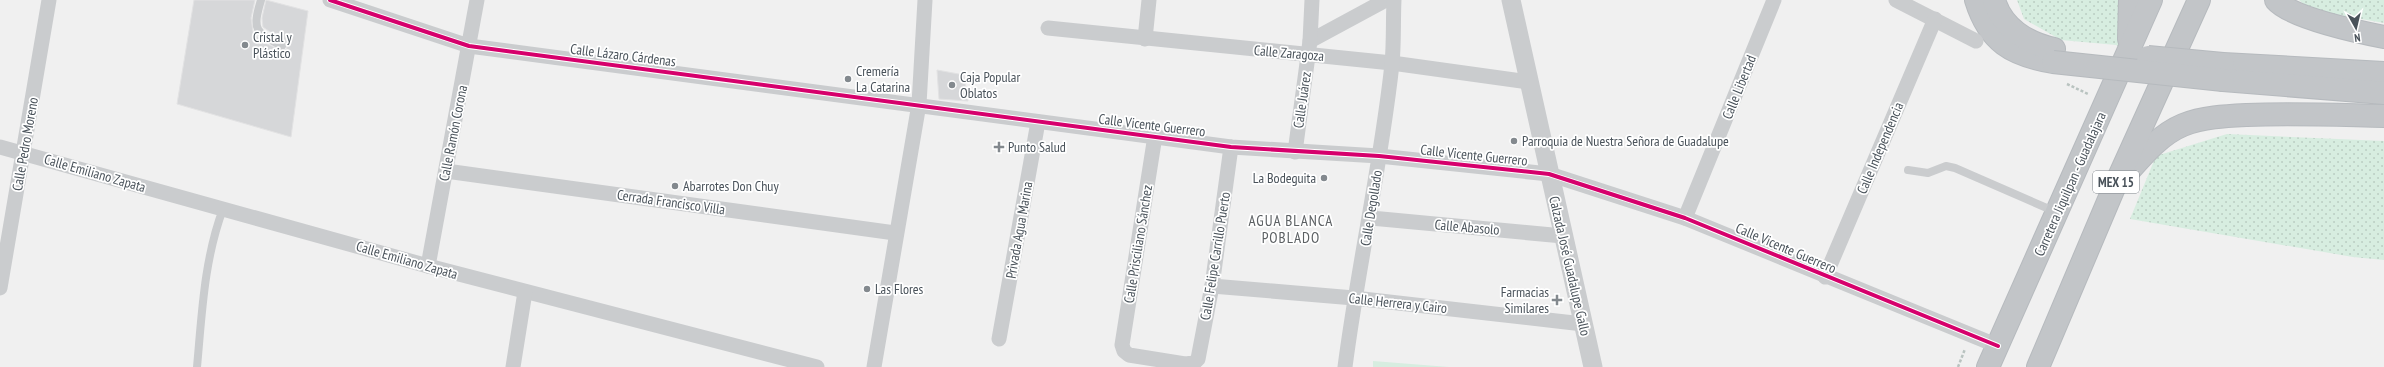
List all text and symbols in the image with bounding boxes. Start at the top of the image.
north arrow [2336,8,2376,48]
place label: Cristal y Plástico [253,28,292,62]
text: N [2353,31,2361,45]
marker: Cristal y Plástico [240,40,250,50]
street label: Calle Lázaro Cárdenas [569,40,677,70]
street label: Calle Zaragoza [1253,41,1325,65]
street label: Calle Libertad [1718,52,1760,122]
place label: Cremería La Catarina [856,62,910,96]
place label: Caja Popular Oblatos [960,68,1020,102]
street label: Calle Juárez [1289,71,1315,129]
marker: Cremería La Catarina [843,74,853,84]
marker: Caja Popular Oblatos [947,80,957,90]
street label: Calle Ramón Corona [435,83,471,183]
street label: Calle Pedro Moreno [8,96,42,192]
street label: Calle Independencia [1853,99,1907,197]
street label: Carretera Jiquilpan - Guadalajara [2030,109,2110,259]
street label: Calle Vicente Guerrero [1098,110,1206,140]
place label: Parroquia de Nuestra Señora de Guadalupe [1522,132,1729,150]
marker: Parroquia de Nuestra Señora de Guadalupe [1509,136,1519,146]
place label: Punto Salud [1008,138,1066,156]
street label: Calle Vicente Guerrero [1420,140,1528,170]
marker: Punto Salud [993,141,1005,153]
street label: Calle Emiliano Zapata [42,150,148,196]
place label: La Bodeguita [1253,169,1316,187]
street label: Calle Degollado [1356,169,1386,247]
road number: MEX 15 [2093,171,2139,193]
marker: La Bodeguita [1319,173,1329,183]
place label: Abarrotes Don Chuy [683,177,779,195]
street label: Privada Agua Marina [1002,180,1036,280]
marker: Abarrotes Don Chuy [670,181,680,191]
street label: Calle Prisciliano Sánchez [1120,184,1156,304]
street label: Cerrada Francisco Villa [616,186,726,218]
street label: Calle Felipe Carrillo Puerto [1196,191,1234,321]
street label: Calzada José Guadalupe Gallo [1545,194,1595,338]
district label: AGUA BLANCA POBLADO [1249,211,1333,247]
street label: Calle Abasolo [1434,215,1500,239]
street label: Calle Vicente Guerrero [1733,219,1839,277]
street label: Calle Emiliano Zapata [354,237,460,283]
place label: Las Flores [875,280,924,298]
place label: Farmacias Similares [1501,283,1549,317]
marker: Las Flores [862,284,872,294]
street label: Calle Herrera y Cairo [1348,289,1448,317]
marker: Farmacias Similares [1552,295,1562,305]

